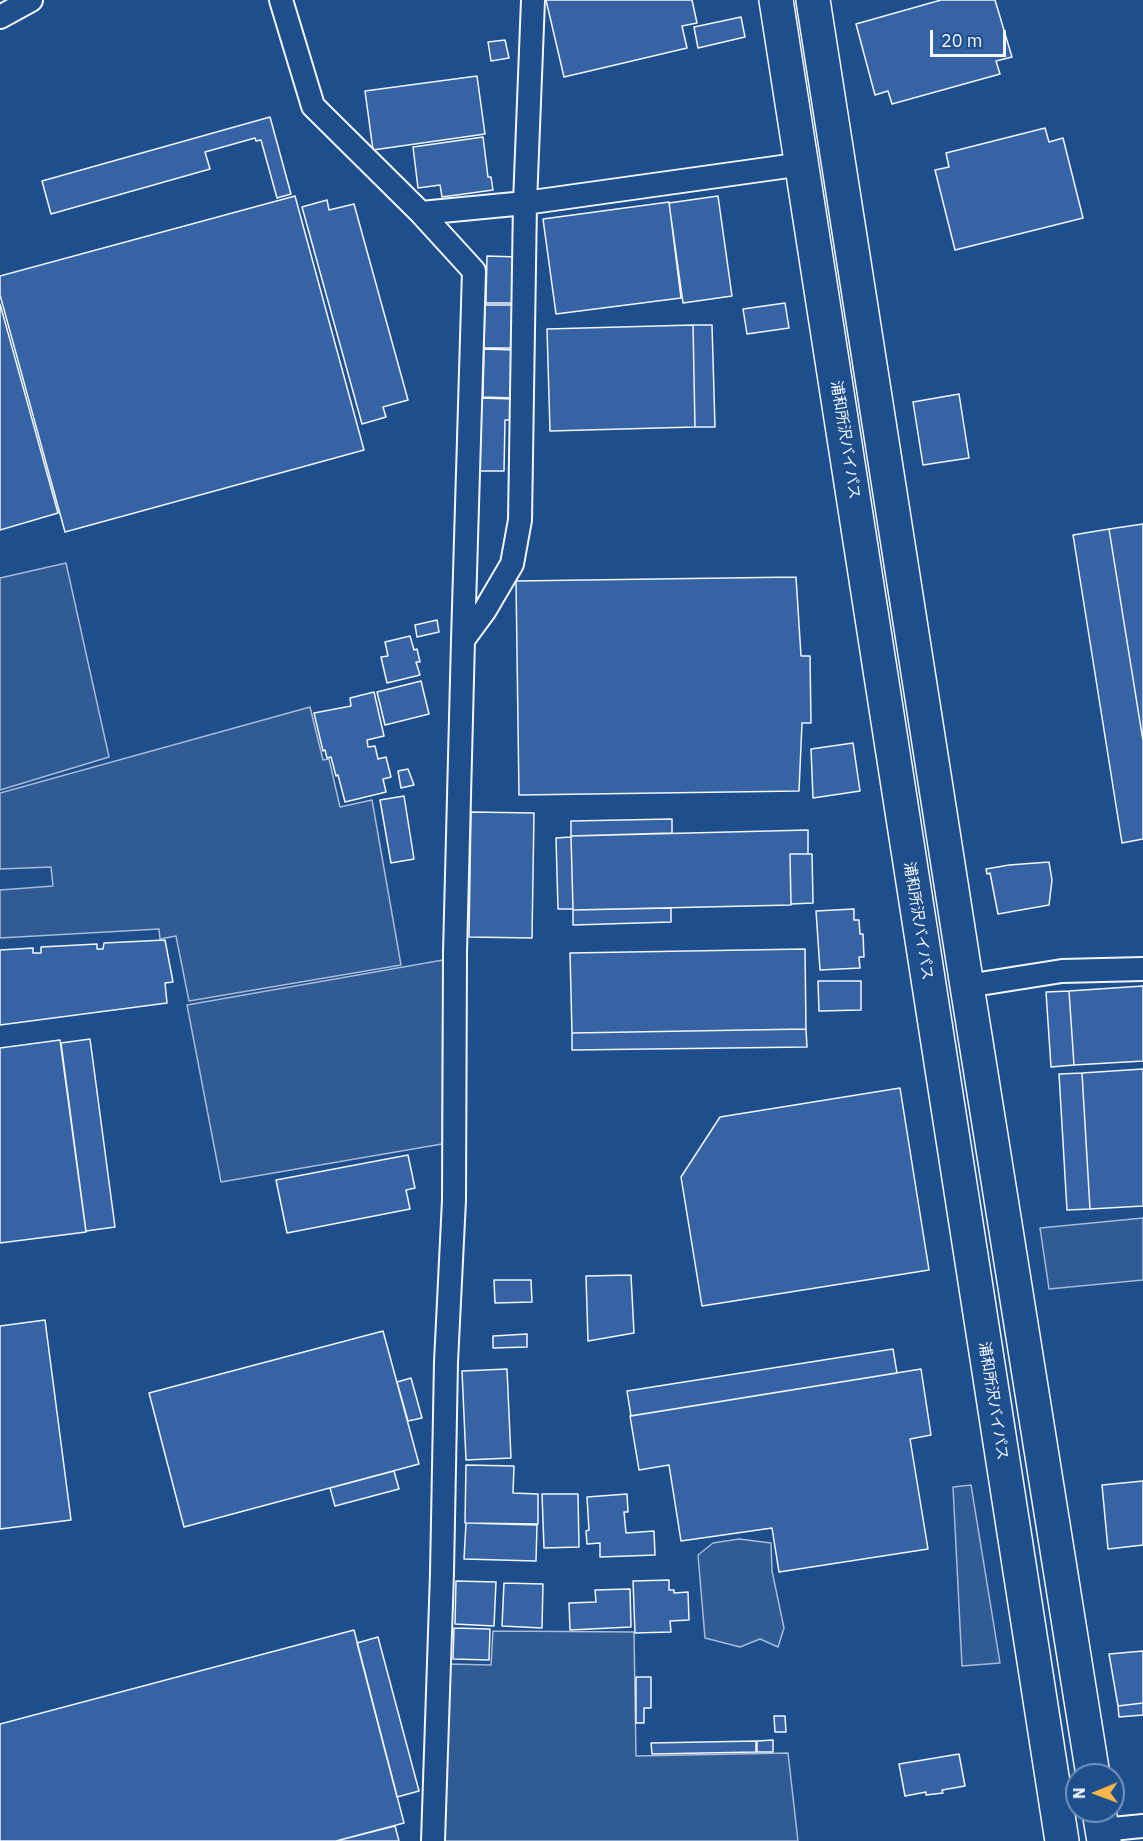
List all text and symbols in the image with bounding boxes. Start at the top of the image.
scale bar [933,18,1010,56]
text: 20 m [941,29,983,52]
street label: 浦和所沢バイパス [827,379,863,501]
street label: 浦和所沢バイパス [900,860,936,982]
street label: 浦和所沢バイパス [975,1340,1011,1462]
north arrow [1065,1763,1125,1823]
text: N [1069,1787,1089,1799]

